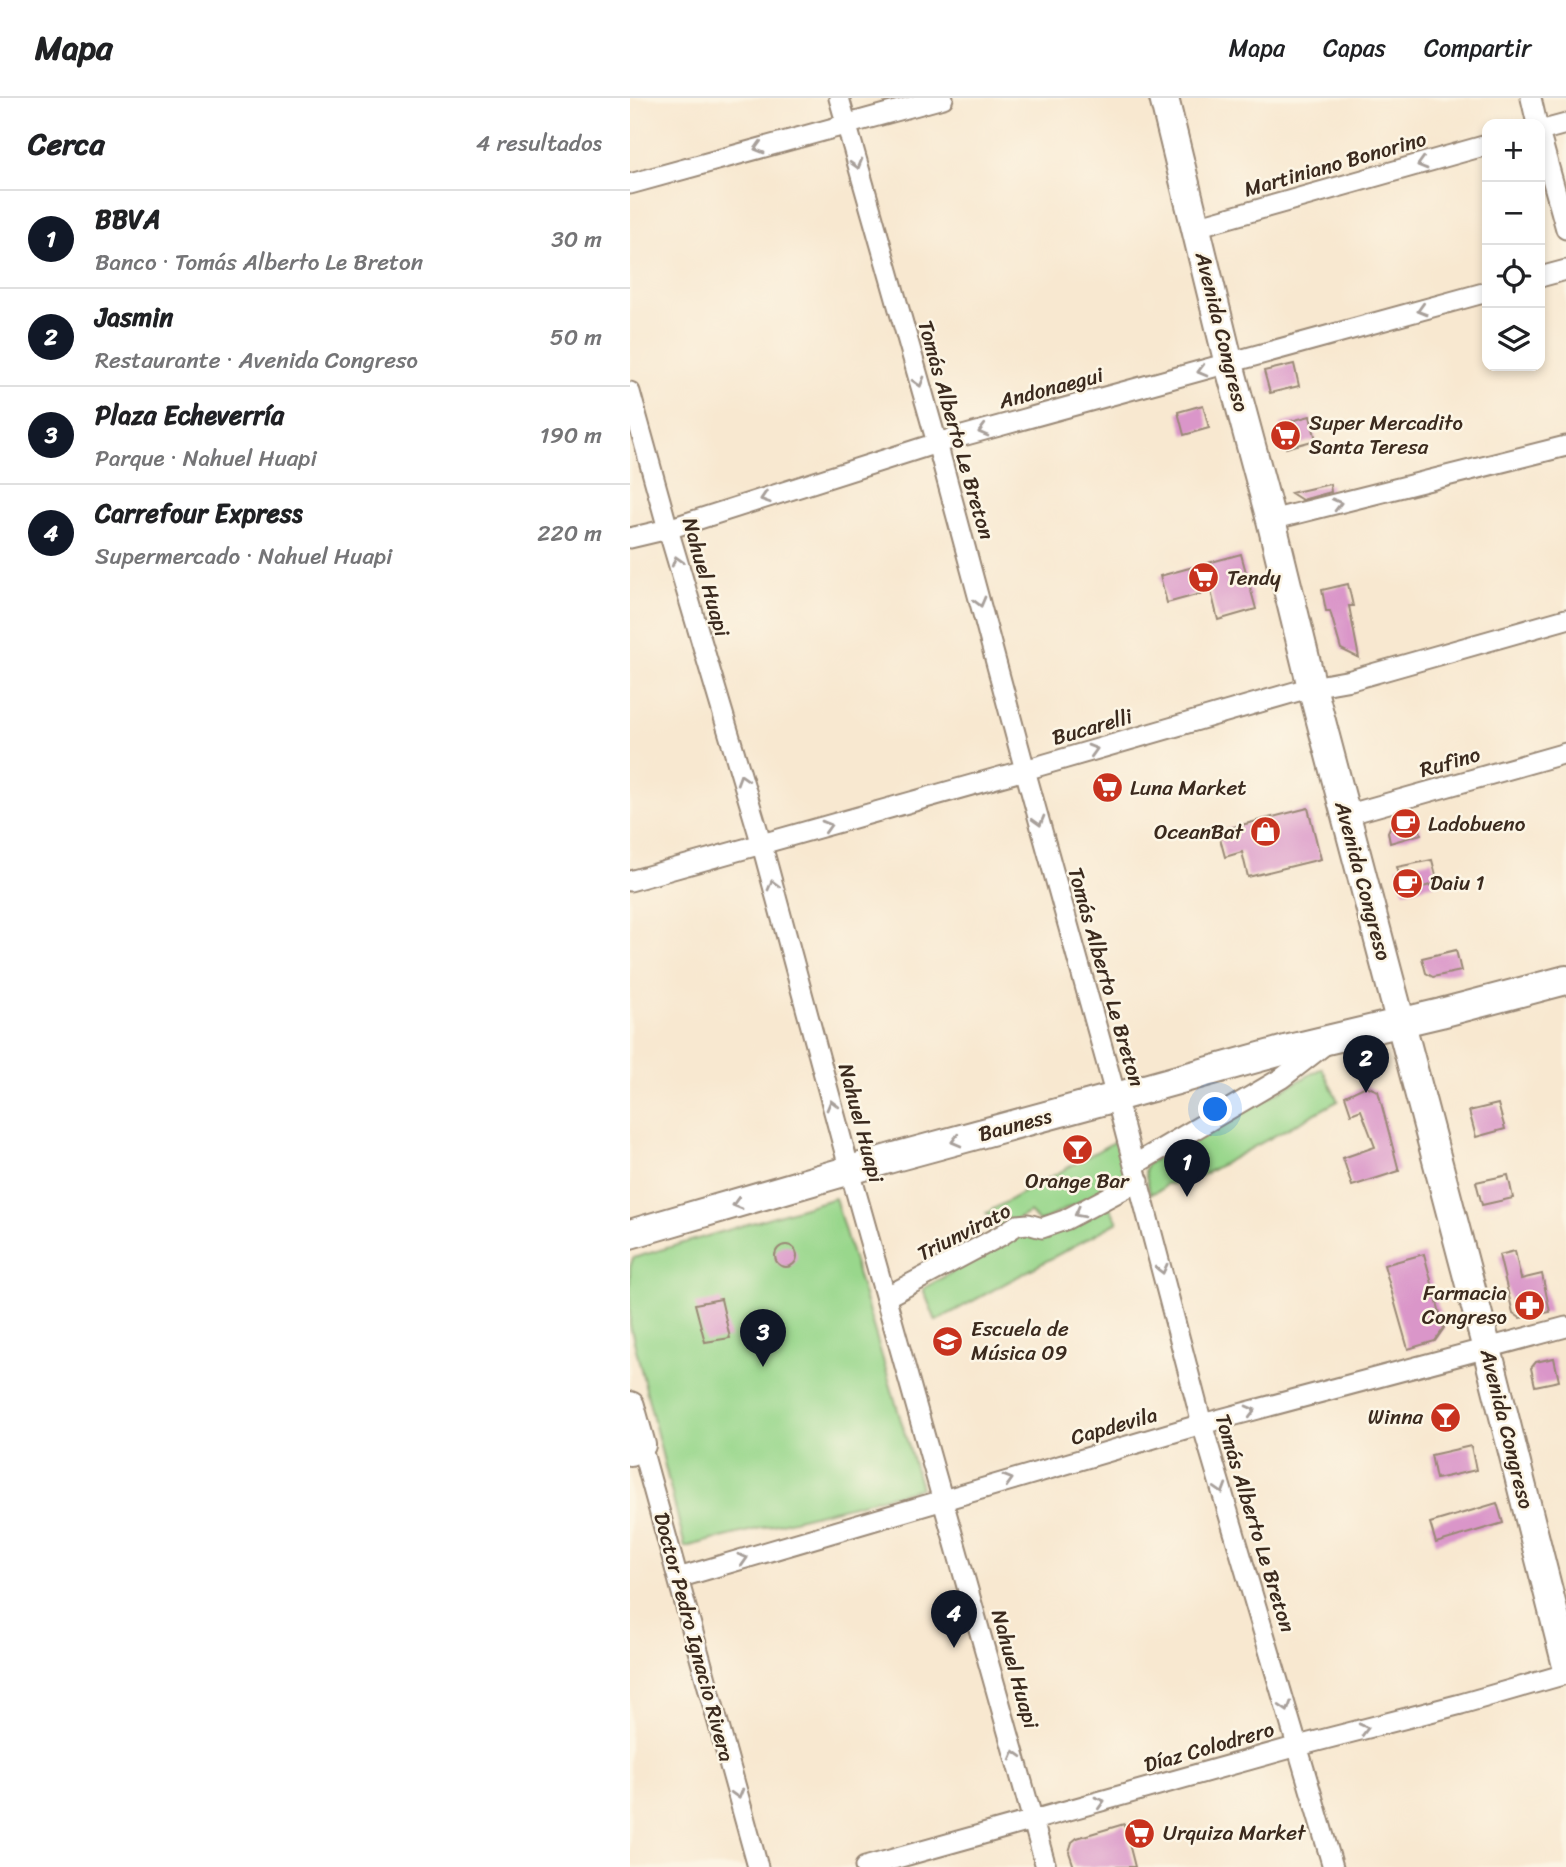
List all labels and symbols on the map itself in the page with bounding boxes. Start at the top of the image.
street label: Martiniano Bonorino [1239,120,1431,208]
one-way arrow [754,140,766,154]
one-way arrow [1416,156,1428,170]
one-way arrow [849,157,863,169]
street label: Avenida Congreso [1184,247,1260,416]
one-way arrow [1416,302,1428,316]
street label: Tomás Alberto Le Breton [906,316,1006,544]
street label: Andonaegui [994,356,1109,420]
one-way arrow [1197,363,1209,377]
one-way arrow [911,376,926,388]
place label: Super Mercadito Santa Teresa [1309,404,1463,466]
supermarket icon: Super Mercadito Santa Teresa [1269,418,1303,452]
one-way arrow [977,422,989,437]
one-way arrow [760,489,772,504]
one-way arrow [1331,498,1343,512]
street label: Nahuel Huapi [671,513,741,642]
one-way arrow [671,556,686,568]
place label: Tendy [1227,559,1281,597]
supermarket icon: Tendy [1187,561,1221,595]
one-way arrow [971,596,986,608]
street label: Bucarelli [1047,697,1138,757]
street label: Rufino [1415,735,1485,789]
one-way arrow [1087,744,1099,759]
place label: Luna Market [1130,769,1247,807]
supermarket icon: Luna Market [1090,771,1124,805]
one-way arrow [736,774,751,786]
street label: Avenida Congreso [1323,796,1403,965]
place label: Ladobueno [1428,805,1526,843]
cafe icon: Ladobueno [1388,807,1422,841]
place label: OceanBat [1154,813,1245,851]
one-way arrow [1031,815,1046,827]
shop icon: OceanBat [1249,815,1283,849]
one-way arrow [821,820,833,835]
street label: Tomás Alberto Le Breton [1056,863,1156,1091]
place label: Daiu 1 [1430,864,1485,902]
cafe icon: Daiu 1 [1390,866,1424,900]
one-way arrow [766,879,781,891]
pin: 2 [1343,1035,1389,1093]
street label: Nahuel Huapi [827,1059,896,1188]
your location [1198,1092,1232,1126]
street label: Bauness [974,1097,1056,1153]
one-way arrow [826,1099,840,1111]
one-way arrow [950,1132,962,1147]
bar icon: Orange Bar [1060,1132,1094,1166]
pin: 1 [1164,1139,1210,1197]
place label: Orange Bar [1025,1162,1130,1200]
street label: Triunvirato [910,1192,1018,1272]
one-way arrow [732,1195,744,1210]
one-way arrow [1073,1205,1086,1218]
one-way arrow [1154,1263,1168,1275]
place label: Farmacia Congreso [1422,1274,1507,1336]
pharmacy icon: Farmacia Congreso [1513,1288,1547,1322]
pin: 3 [740,1309,786,1367]
place label: Escuela de Música 09 [971,1310,1069,1372]
school or university icon: Escuela de Música 09 [931,1324,965,1358]
street label: Avenida Congreso [1469,1344,1545,1513]
street label: Capdevila [1066,1395,1162,1456]
place label: Winna [1368,1398,1423,1436]
bar icon: Winna [1429,1400,1463,1434]
one-way arrow [1244,1405,1256,1420]
street label: Tomás Alberto Le Breton [1204,1409,1306,1637]
one-way arrow [1002,1474,1014,1489]
one-way arrow [1212,1482,1227,1494]
street label: Doctor Pedro Ignacio Rivera [642,1508,746,1767]
one-way arrow [737,1552,749,1567]
pin: 4 [931,1590,977,1648]
street label: Nahuel Huapi [980,1605,1050,1734]
one-way arrow [1278,1700,1293,1712]
street label: Díaz Colodrero [1139,1710,1279,1784]
one-way arrow [1358,1722,1370,1737]
one-way arrow [1009,1749,1024,1761]
one-way arrow [730,1788,744,1800]
one-way arrow [1094,1796,1106,1810]
place label: Urquiza Market [1163,1814,1307,1852]
supermarket icon: Urquiza Market [1123,1816,1157,1850]

